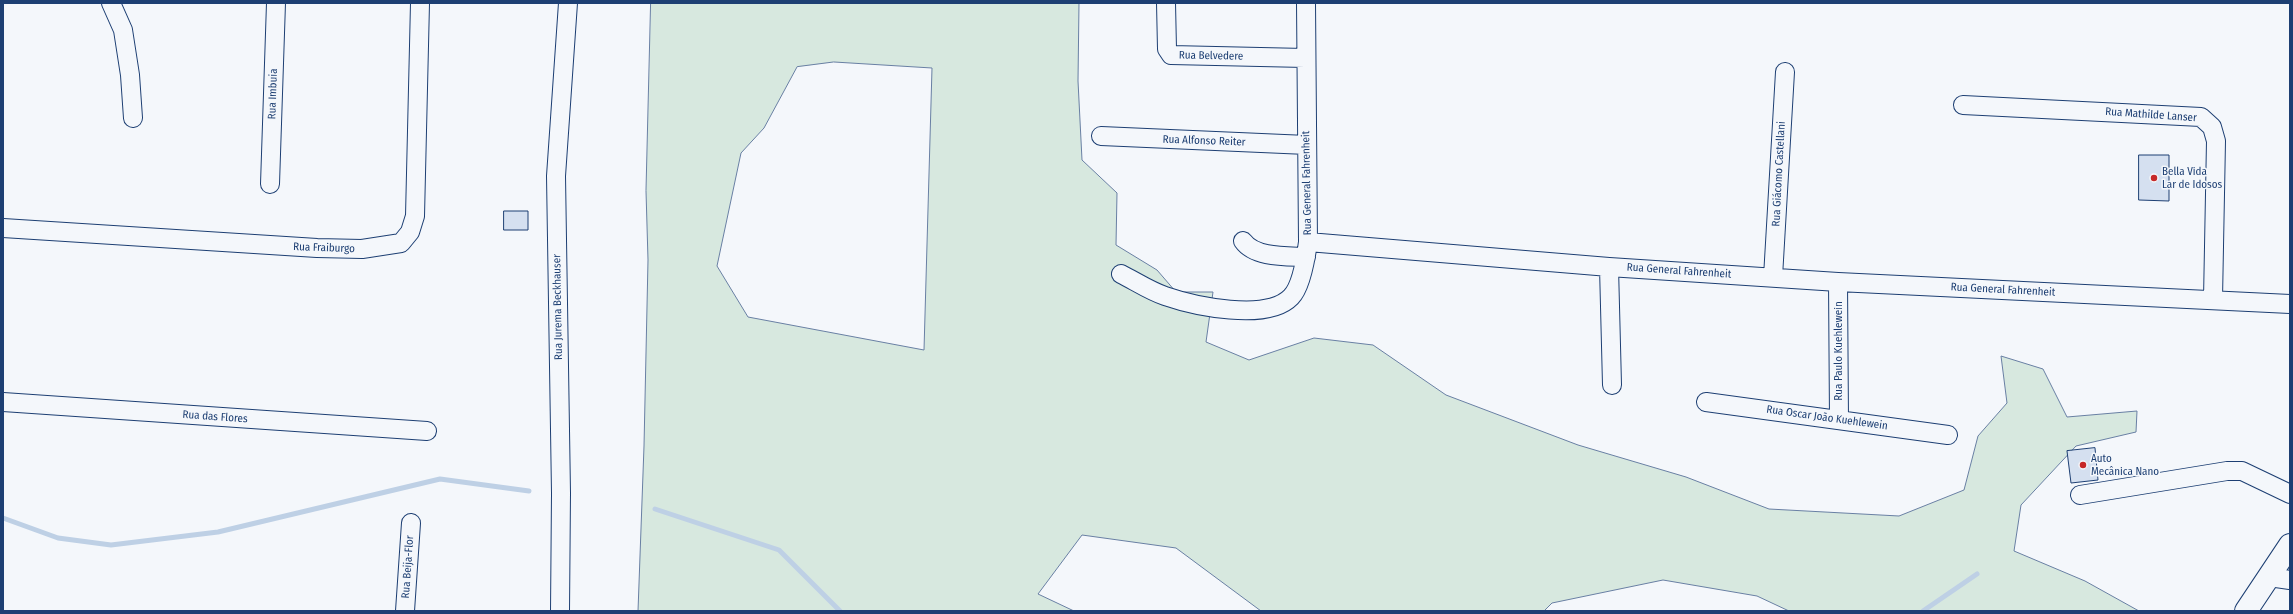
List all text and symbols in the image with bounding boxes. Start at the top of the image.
street label: Rua Belvedere [1179,49,1243,63]
street label: Rua Imbuia [266,68,280,120]
street label: Rua Mathilde Lanser [2105,105,2197,125]
street label: Rua Giácomo Castellani [1770,121,1788,227]
street label: Rua General Fahrenheit [1299,131,1315,235]
street label: Rua Alfonso Reiter [1162,133,1246,149]
place label: Bella Vida Lar de Idosos [2162,165,2222,191]
marker: Bella Vida Lar de Idosos [2149,173,2159,183]
street label: Rua Fraiburgo [293,240,355,256]
street label: Rua Jurema Beckhauser [550,254,566,360]
street label: Rua General Fahrenheit [1626,261,1732,281]
street label: Rua General Fahrenheit [1950,281,2056,299]
street label: Rua Paulo Kuehlewein [1832,301,1846,401]
street label: Rua Oscar João Kuehlewein [1765,403,1889,433]
street label: Rua das Flores [182,408,248,426]
place label: Auto Mecânica Nano [2091,452,2159,478]
marker: Auto Mecânica Nano [2078,460,2088,470]
street label: Rua Beija-Flor [399,535,417,599]

